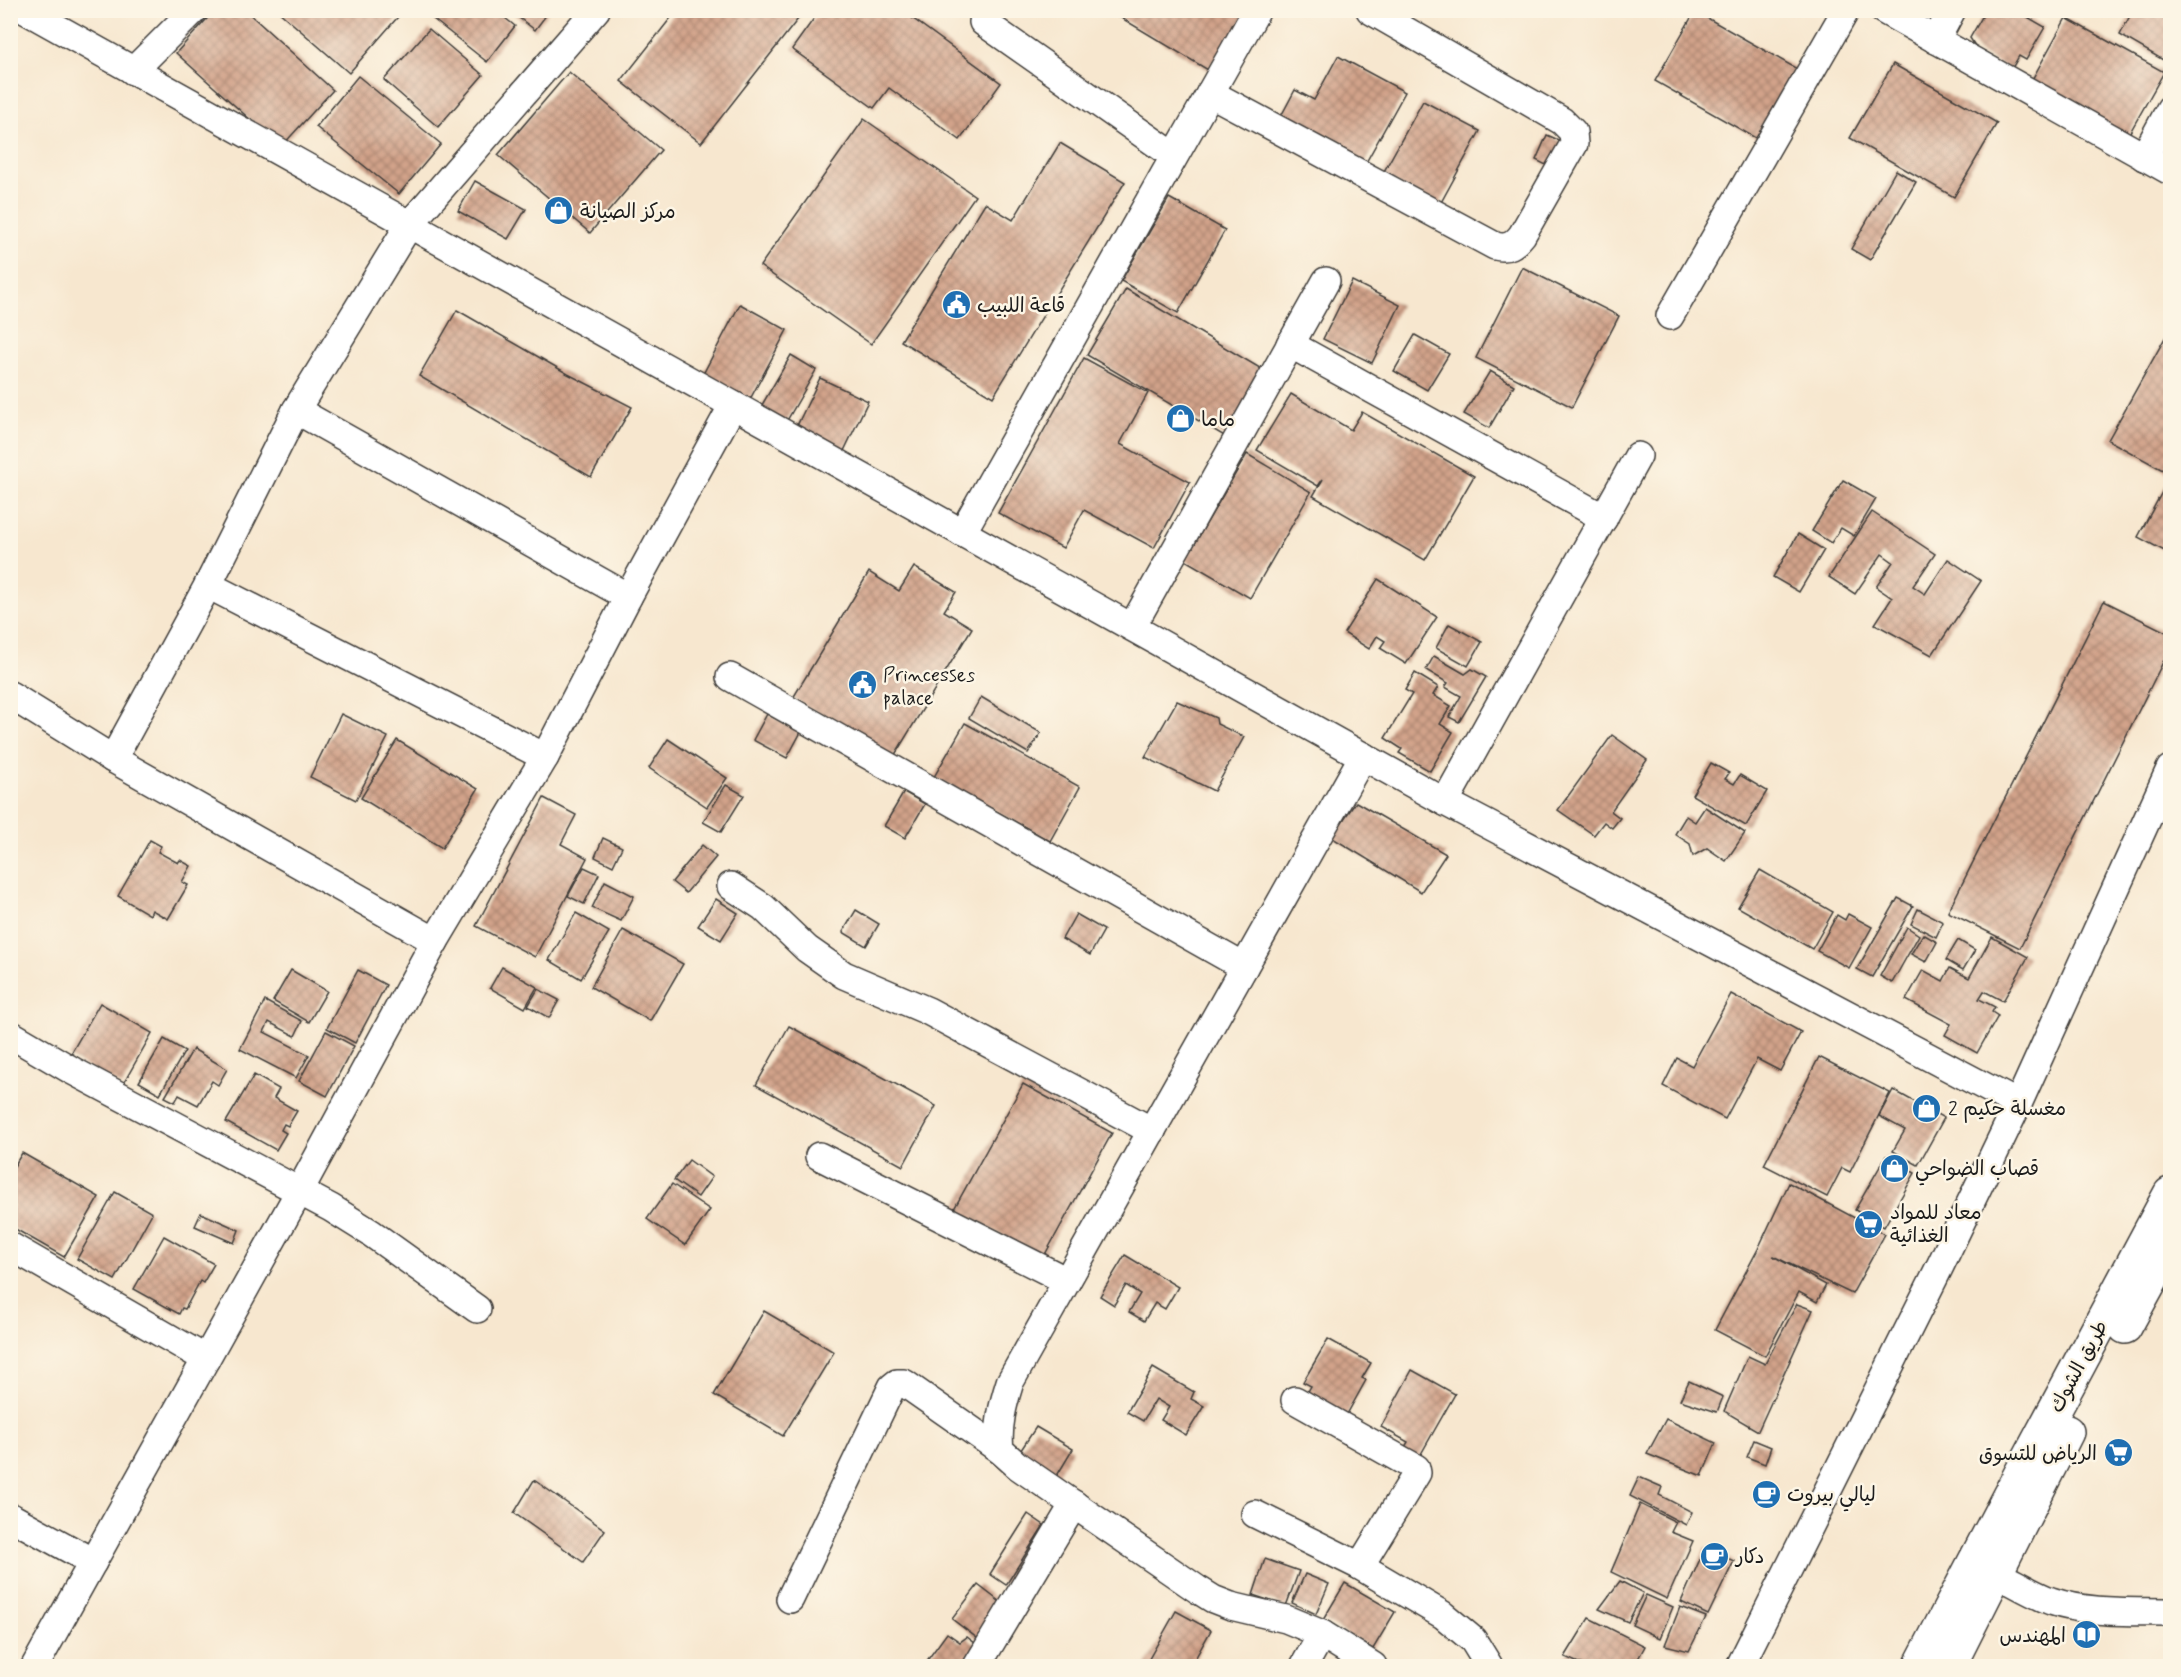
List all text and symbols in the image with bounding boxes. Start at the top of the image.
shop icon: مركز الصيانة [543,195,575,227]
place label: مركز الصيانة [580,199,676,226]
public building icon: قاعة اللبيب [940,289,972,321]
place label: قاعة اللبيب [977,293,1065,320]
shop icon: ماما [1164,403,1196,435]
place label: ماما [1201,407,1235,434]
place label: Princesses palace [883,662,975,712]
public building icon: Princesses palace [846,669,878,701]
shop icon: مغسلة حكيم 2 [1911,1092,1943,1124]
place label: مغسلة حكيم 2 [1948,1096,2066,1123]
shop icon: قصاب الضواحي [1878,1152,1910,1184]
place label: قصاب الضواحي [1915,1156,2039,1186]
place label: معاد للمواد الغذائية [1890,1200,1982,1250]
supermarket icon: معاد للمواد الغذائية [1853,1208,1885,1240]
street label: طريق الشوك [2044,1316,2115,1418]
supermarket icon: الرياض للتسوق [2102,1437,2134,1469]
place label: الرياض للتسوق [1979,1441,2097,1468]
cafe icon: ليالي بيروت [1750,1478,1782,1510]
place label: ليالي بيروت [1787,1482,1876,1512]
cafe icon: دكار [1699,1540,1731,1572]
place label: دكار [1734,1544,1764,1571]
library icon: المهندس [2071,1619,2103,1651]
place label: المهندس [2000,1623,2066,1650]

